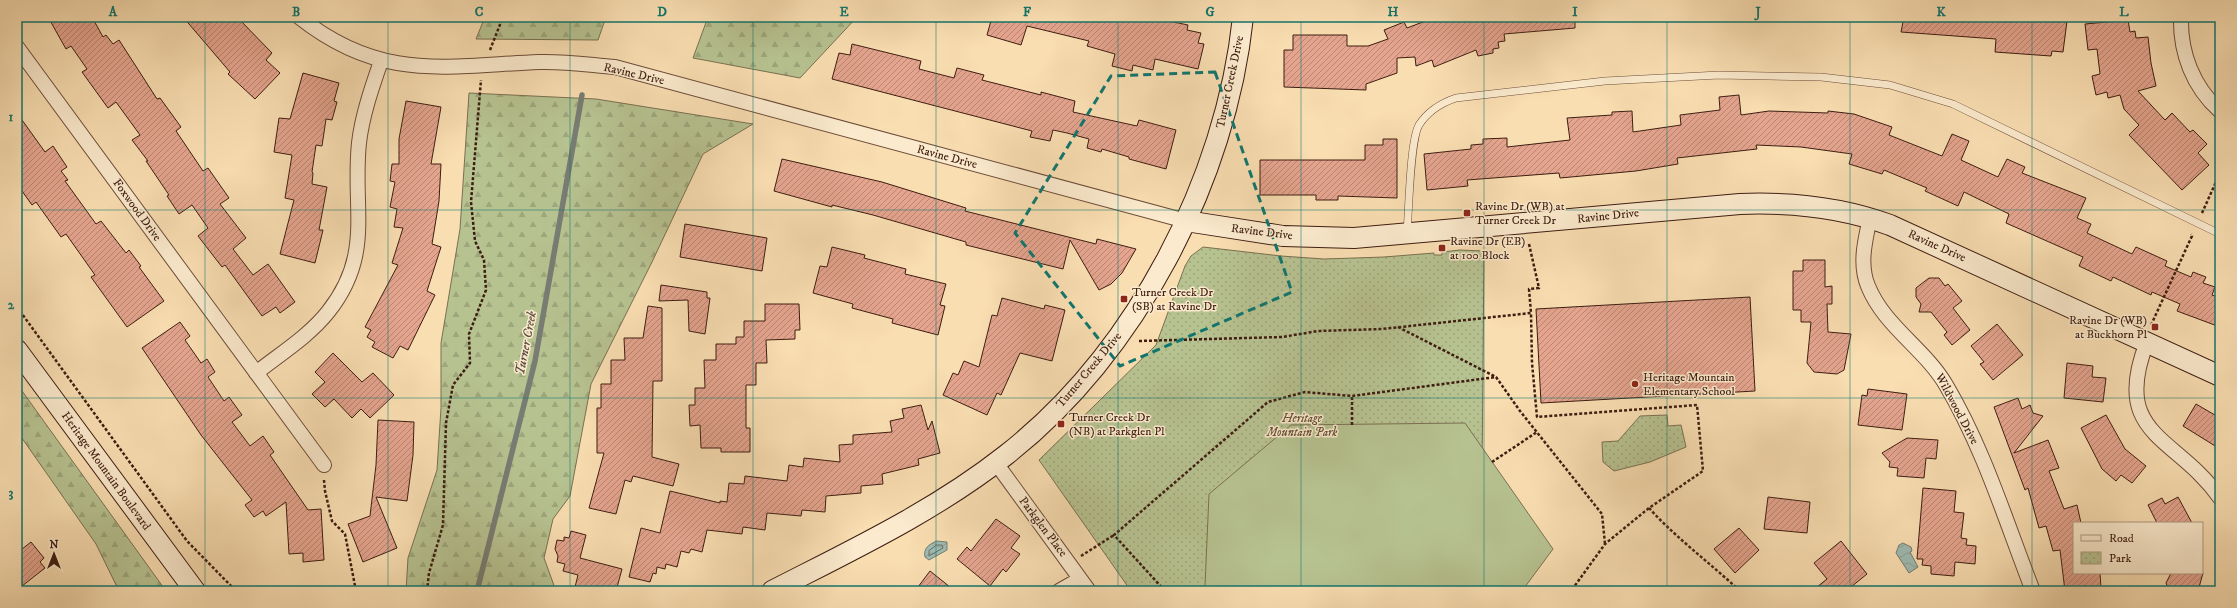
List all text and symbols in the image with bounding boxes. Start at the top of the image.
text: A [108,4,118,20]
text: B [292,4,300,20]
text: C [475,4,484,20]
text: D [657,4,667,20]
text: E [839,4,849,20]
text: F [1023,4,1032,20]
text: G [1205,4,1215,20]
text: H [1388,4,1399,20]
text: I [1572,4,1578,20]
text: J [1753,4,1761,21]
text: K [1936,4,1946,20]
text: L [2119,4,2129,20]
street label: Turner Creek Drive [1213,34,1247,130]
street label: Ravine Drive [602,60,666,88]
text: 1 [9,109,14,125]
street label: Ravine Drive [915,142,979,172]
street label: Foxwood Drive [109,176,165,244]
place label: Ravine Dr (WB) at Turner Creek Dr [1475,199,1565,228]
street label: Ravine Drive [1576,205,1640,227]
marker: Ravine Dr (WB) at Turner Creek Dr [1462,208,1472,218]
street label: Ravine Drive [1230,221,1294,243]
street label: Ravine Drive [1906,227,1968,265]
place label: Ravine Dr (EB) at 100 Block [1450,234,1525,263]
marker: Ravine Dr (EB) at 100 Block [1437,243,1447,253]
place label: Turner Creek Dr (SB) at Ravine Dr [1132,285,1217,314]
marker: Turner Creek Dr (SB) at Ravine Dr [1119,294,1129,304]
text: 2 [8,297,15,313]
water label: Turner Creek [512,309,540,376]
place label: Ravine Dr (WB) at Buckhorn Pl [2069,313,2147,342]
marker: Ravine Dr (WB) at Buckhorn Pl [2150,322,2160,332]
street label: Turner Creek Drive [1053,329,1125,411]
place label: Heritage Mountain Elementary School [1643,370,1735,399]
street label: Wildwood Drive [1932,370,1982,447]
marker: Heritage Mountain Elementary School [1630,379,1640,389]
street label: Heritage Mountain Boulevard [58,409,154,533]
place label: Turner Creek Dr (NB) at Parkglen Pl [1069,410,1165,439]
park label: Heritage Mountain Park [1266,411,1337,440]
marker: Turner Creek Dr (NB) at Parkglen Pl [1056,419,1066,429]
text: 3 [9,485,14,501]
street label: Parkglen Place [1016,494,1070,560]
legend [2073,522,2203,574]
text: Road [2109,531,2134,546]
north arrow [34,534,74,574]
text: N [49,538,59,552]
text: Park [2109,551,2131,566]

